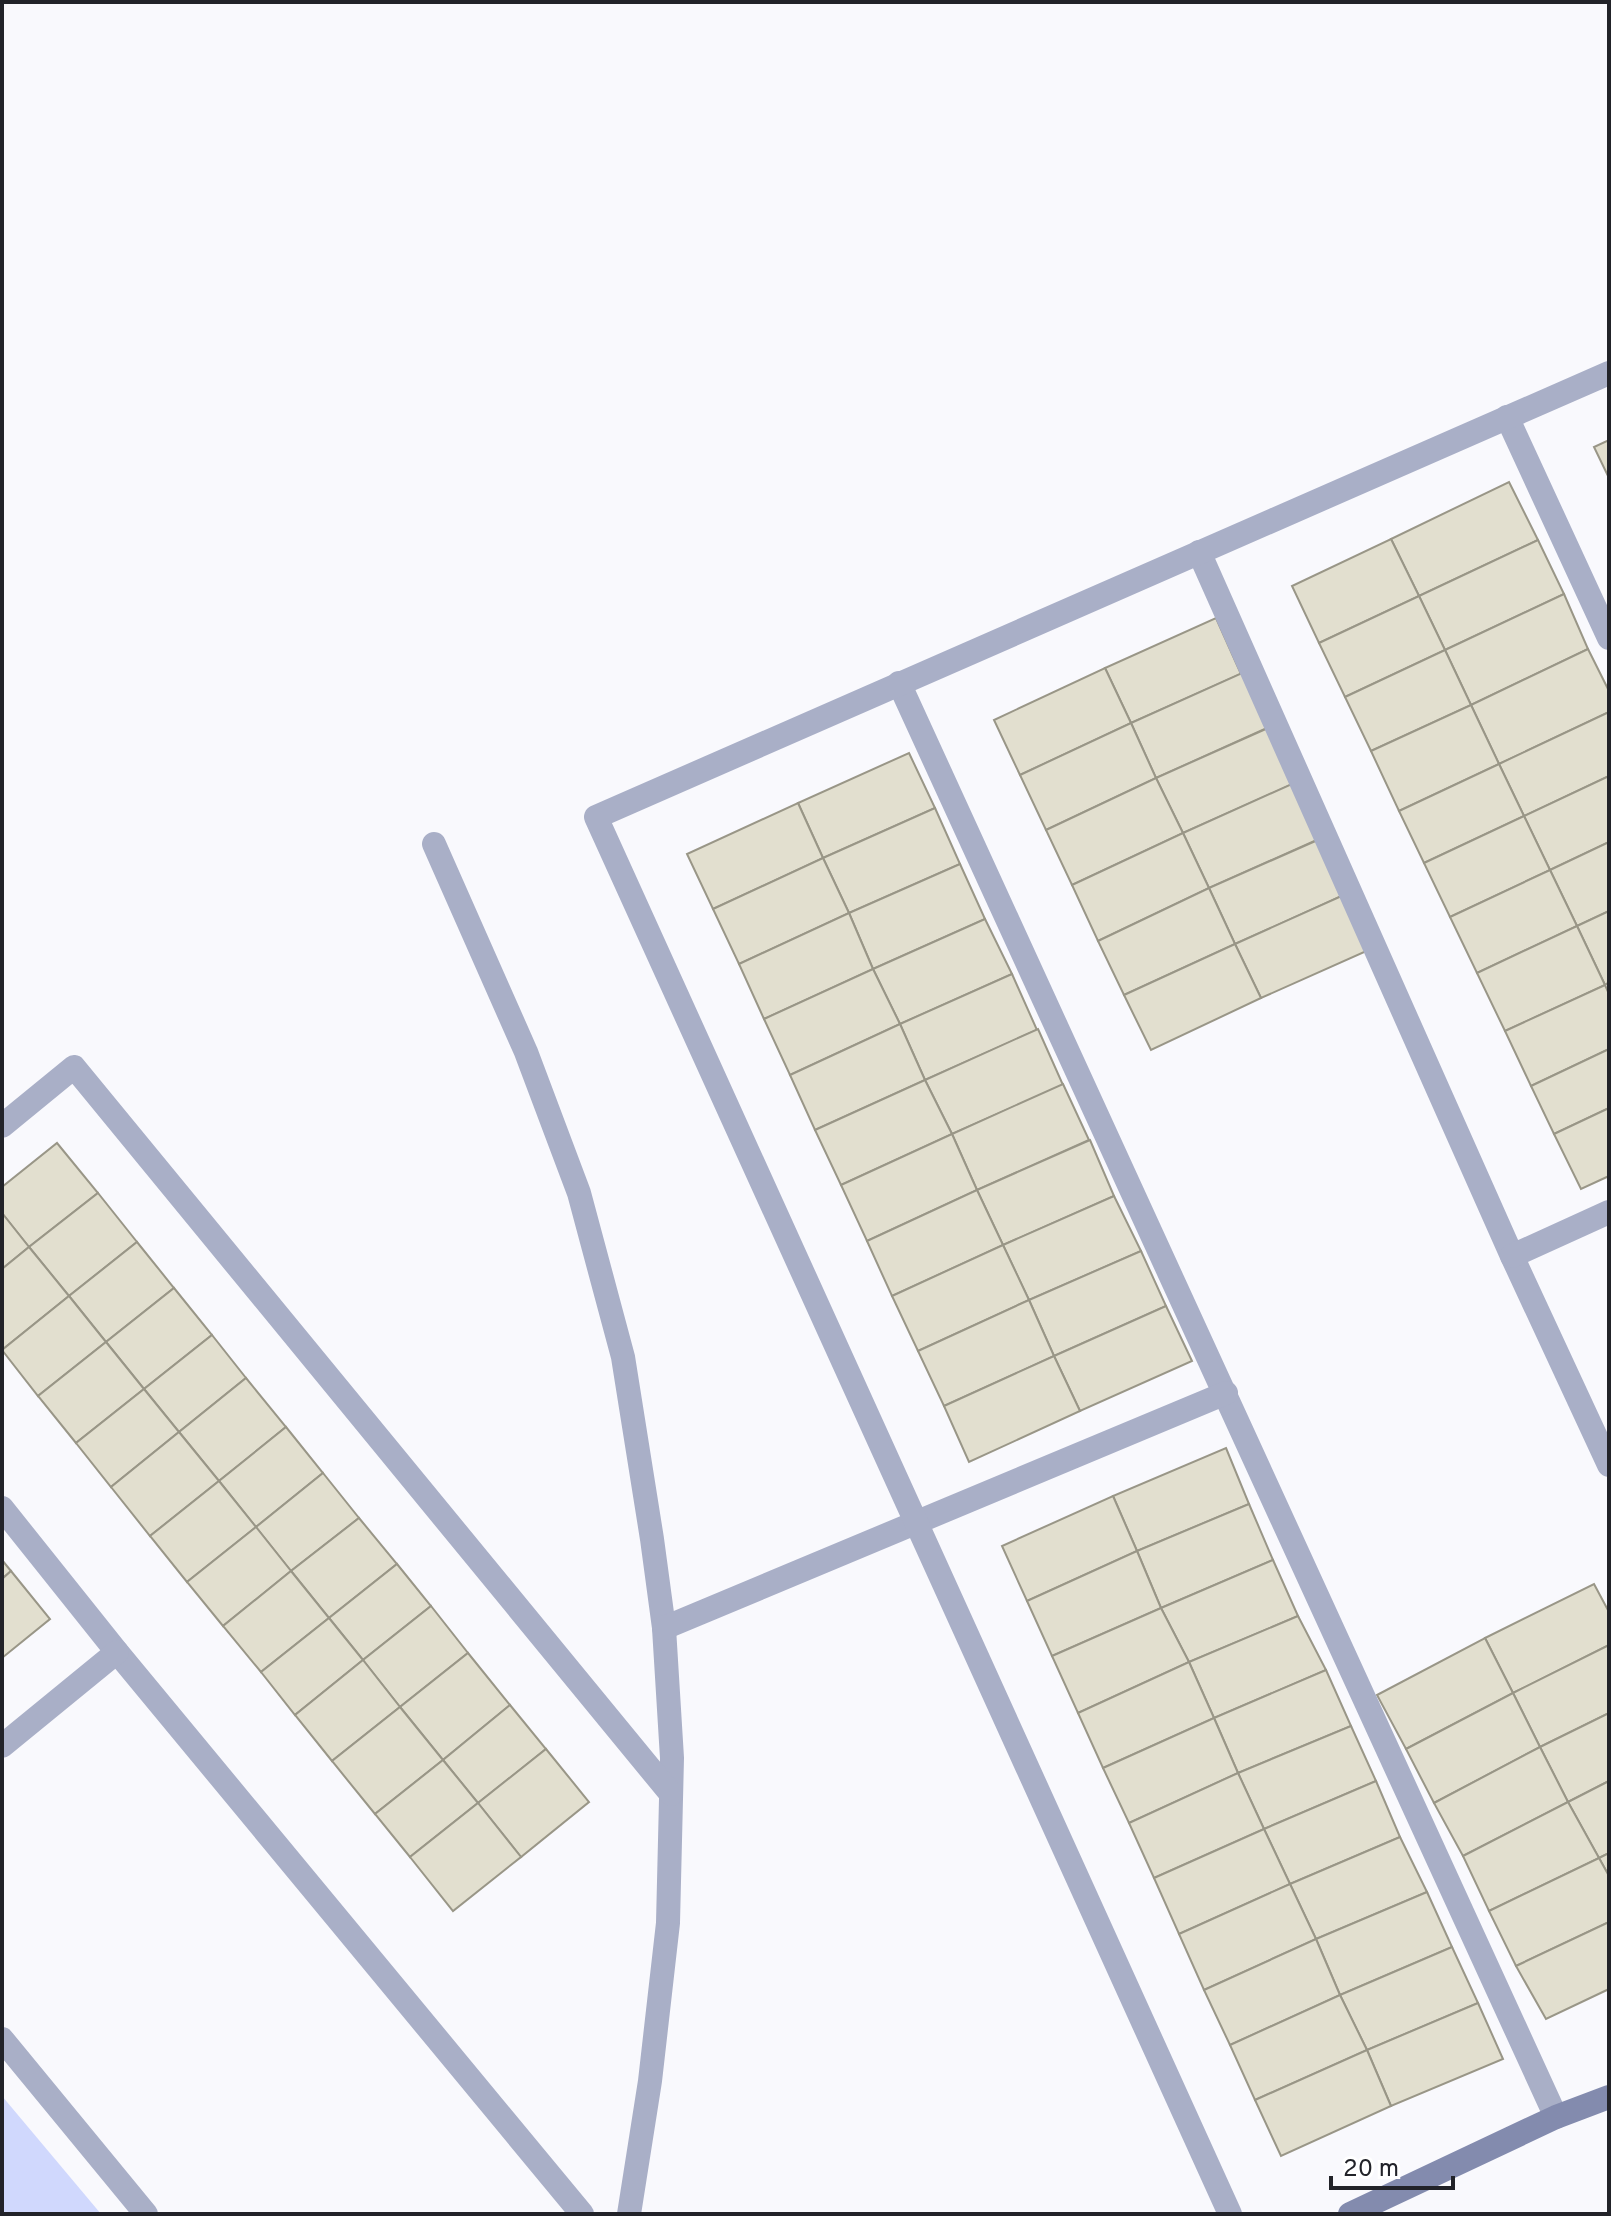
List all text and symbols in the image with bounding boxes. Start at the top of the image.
scale bar [1331,2140,1453,2190]
text: 20 m [1343,2155,1399,2185]

